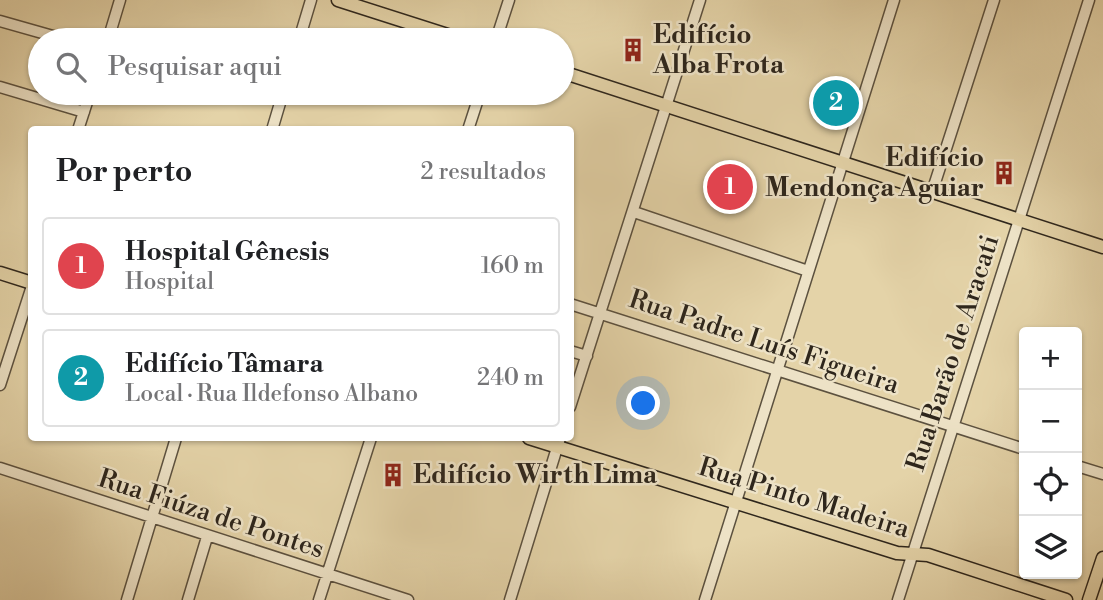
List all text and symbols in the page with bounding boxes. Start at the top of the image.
place label: Edifício Alba Frota [652,19,785,81]
search box [28,28,574,105]
building icon: Edifício Alba Frota [619,36,647,64]
icon: search [52,48,90,86]
text: Pesquisar aqui [108,51,282,83]
pin: 2 [813,77,859,129]
place label: Edifício Mendonça Aguiar [765,142,984,204]
text: Por perto [56,153,192,191]
text: 2 resultados [421,158,546,186]
building icon: Edifício Mendonça Aguiar [990,159,1018,187]
pin: 1 [707,161,753,213]
street label: Rua Barão de Aracati [900,231,1006,475]
text: Hospital Gênesis [125,236,330,268]
text: 1 [75,252,87,280]
text: 160 m [481,252,544,280]
text: Hospital [125,268,214,296]
street label: Rua Padre Luís Figueira [625,283,904,401]
map controls [1019,327,1082,579]
button: + [1019,327,1082,390]
text: Edifício Tâmara [125,348,324,380]
text: 2 [74,364,88,392]
text: 240 m [477,364,544,392]
text: Local · Rua Ildefonso Albano [125,380,418,408]
your location [626,386,660,420]
button: − [1019,390,1082,453]
street label: Rua Pinto Madeira [695,451,914,546]
button: locate [1019,453,1082,516]
place label: Edifício Wirth Lima [413,459,658,491]
building icon: Edifício Wirth Lima [379,461,407,489]
street label: Rua Fiúza de Pontes [94,462,328,566]
button: layers [1019,516,1082,579]

